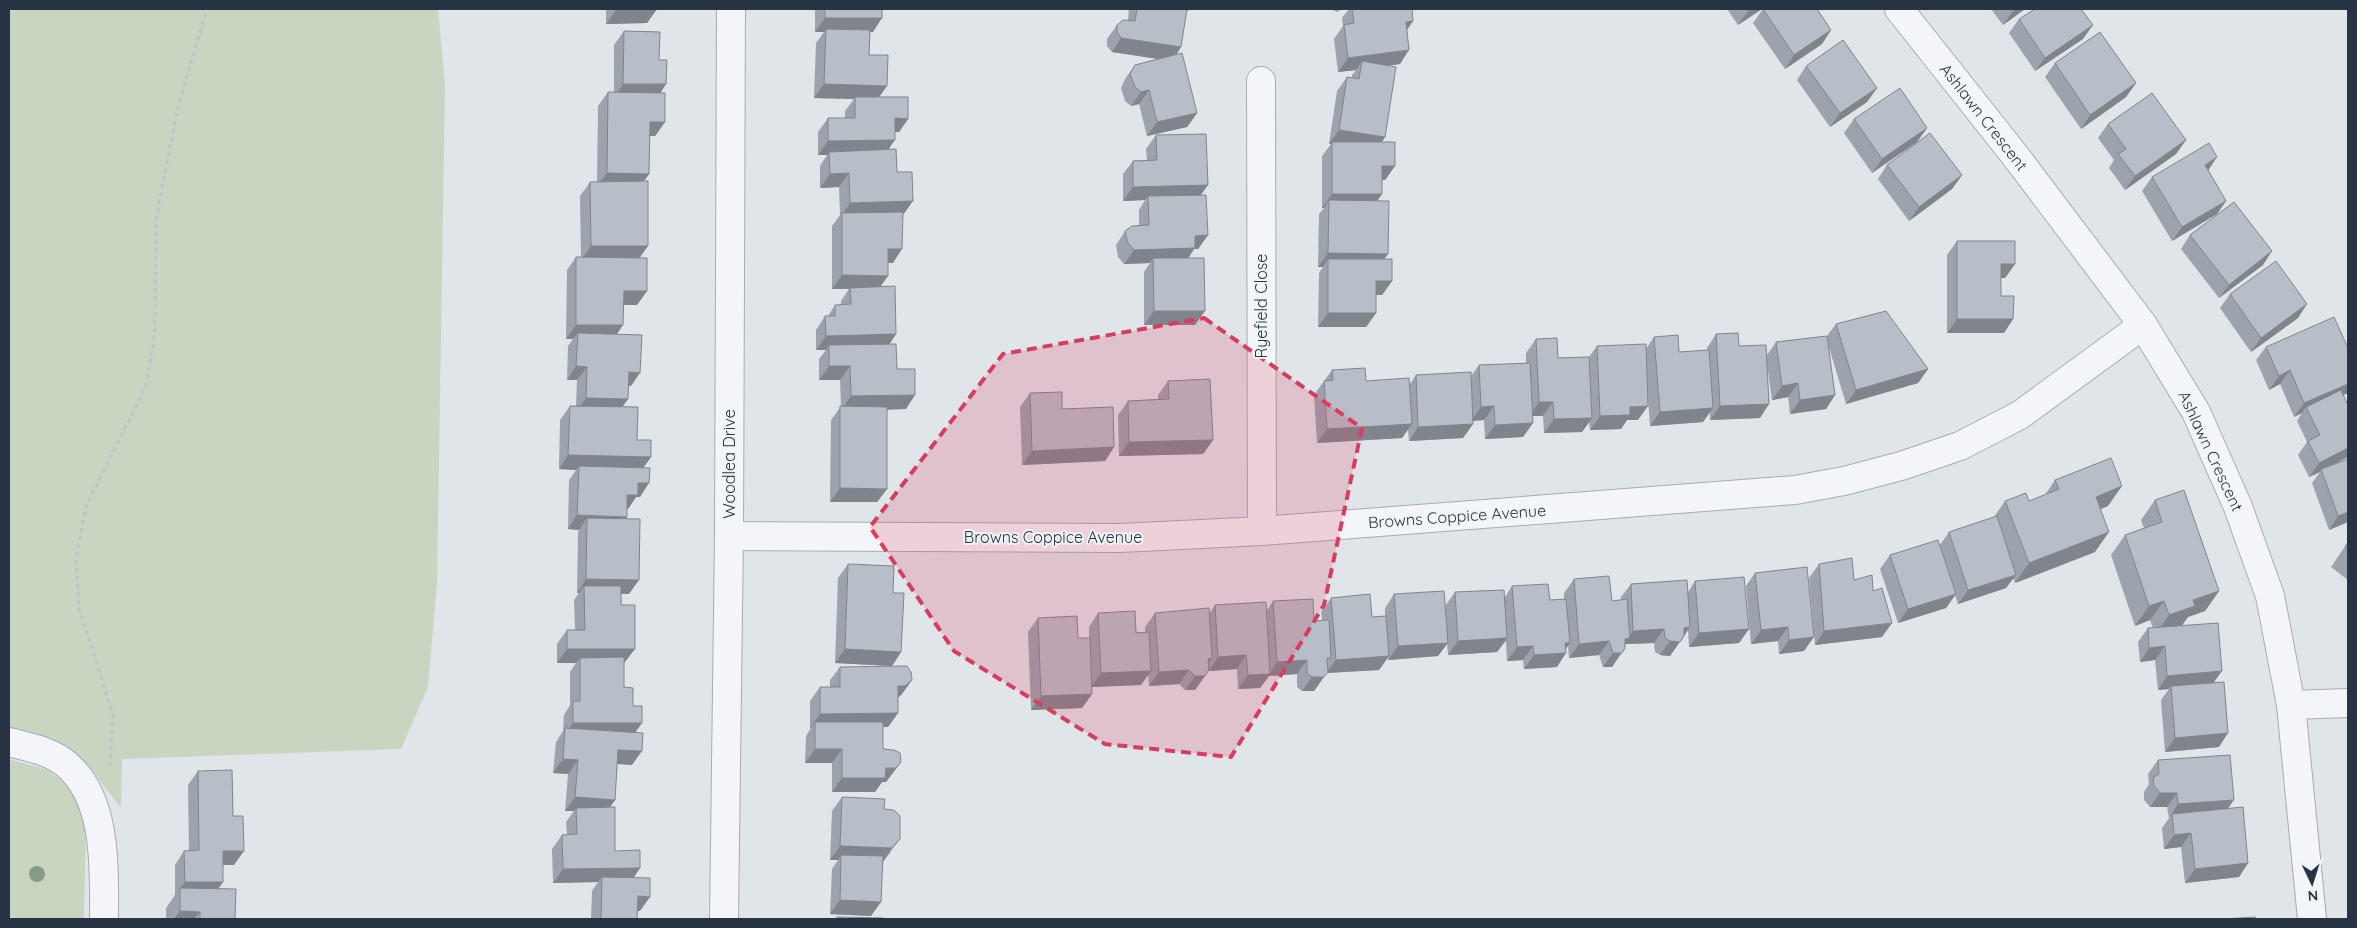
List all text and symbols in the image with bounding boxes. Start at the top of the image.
street label: Ashlawn Crescent [1936,59,2032,175]
street label: Ryefield Close [1251,254,1271,358]
street label: Ashlawn Crescent [2174,388,2248,514]
street label: Woodlea Drive [719,409,739,519]
street label: Browns Coppice Avenue [1367,500,1547,532]
street label: Browns Coppice Avenue [964,527,1142,547]
north arrow [2287,858,2337,908]
text: N [2307,887,2319,905]

